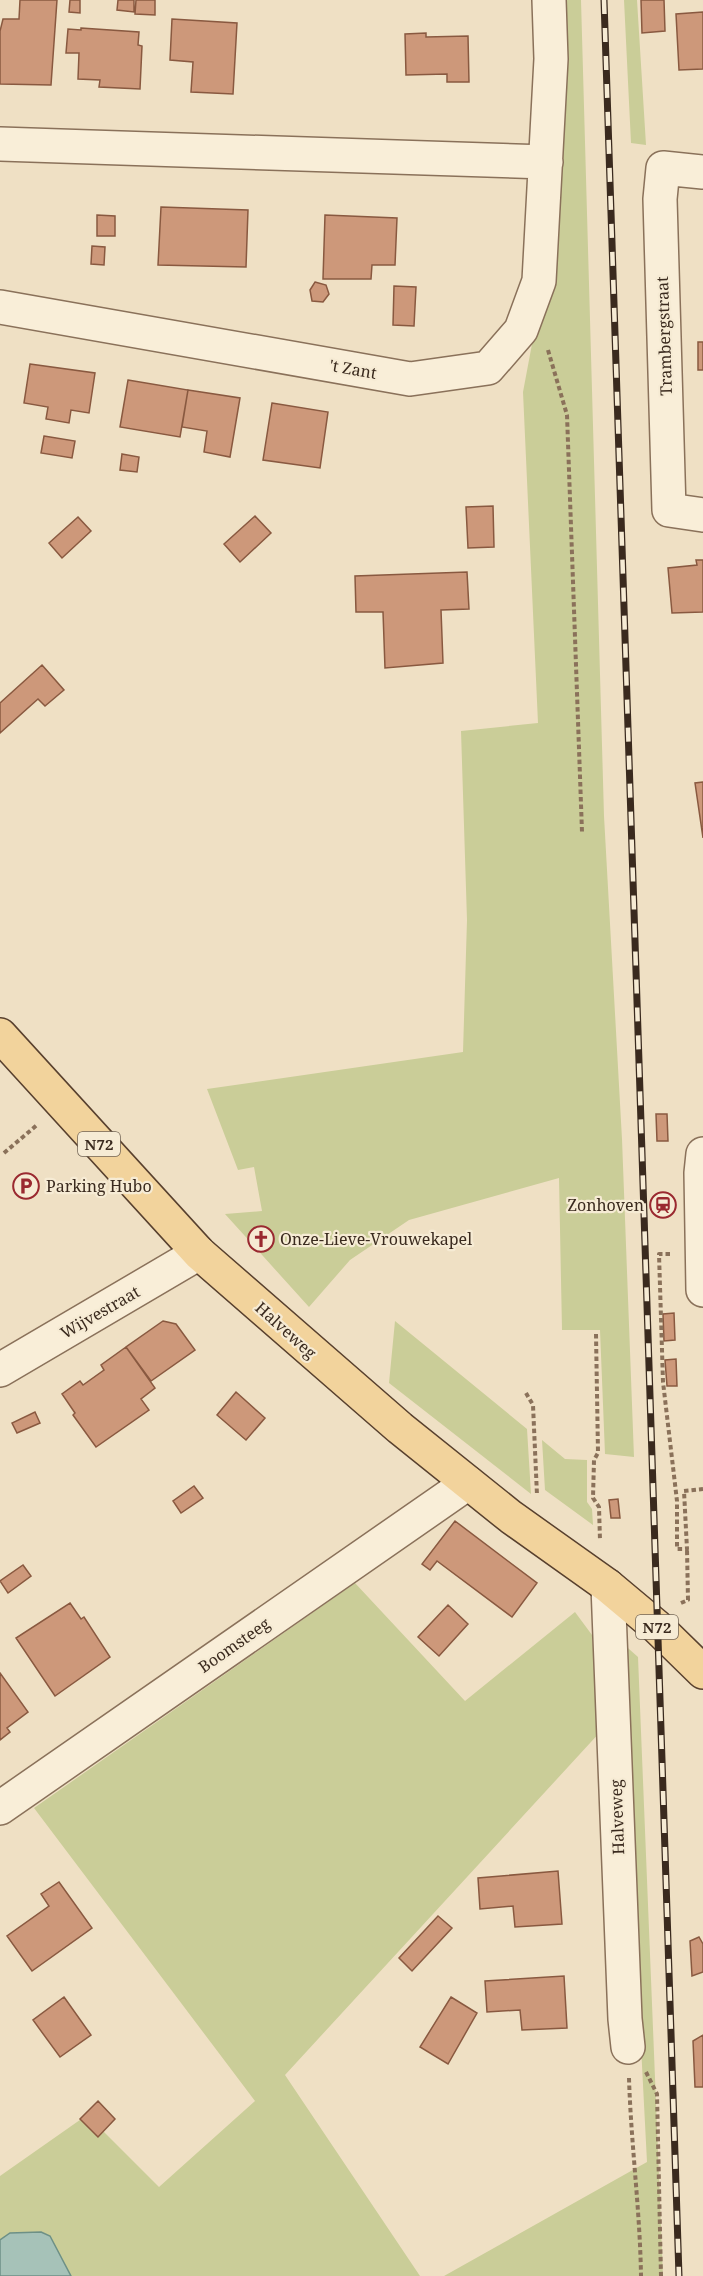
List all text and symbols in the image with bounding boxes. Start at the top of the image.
street label: Trambergstraat [651,276,677,396]
street label: 't Zant [328,354,379,384]
road number: N72 [78,1132,120,1156]
parking icon: Parking Hubo [11,1171,41,1201]
place label: Parking Hubo [46,1175,152,1197]
station icon: Zonhoven [648,1190,678,1220]
place label: Zonhoven [567,1194,644,1216]
church icon: Onze-Lieve-Vrouwekapel [246,1224,276,1254]
place label: Onze-Lieve-Vrouwekapel [280,1228,472,1250]
street label: Wijvestraat [56,1280,144,1344]
street label: Halveweg [251,1297,322,1364]
street label: Boomsteeg [194,1612,274,1678]
road number: N72 [636,1615,678,1639]
street label: Halveweg [605,1779,629,1855]

